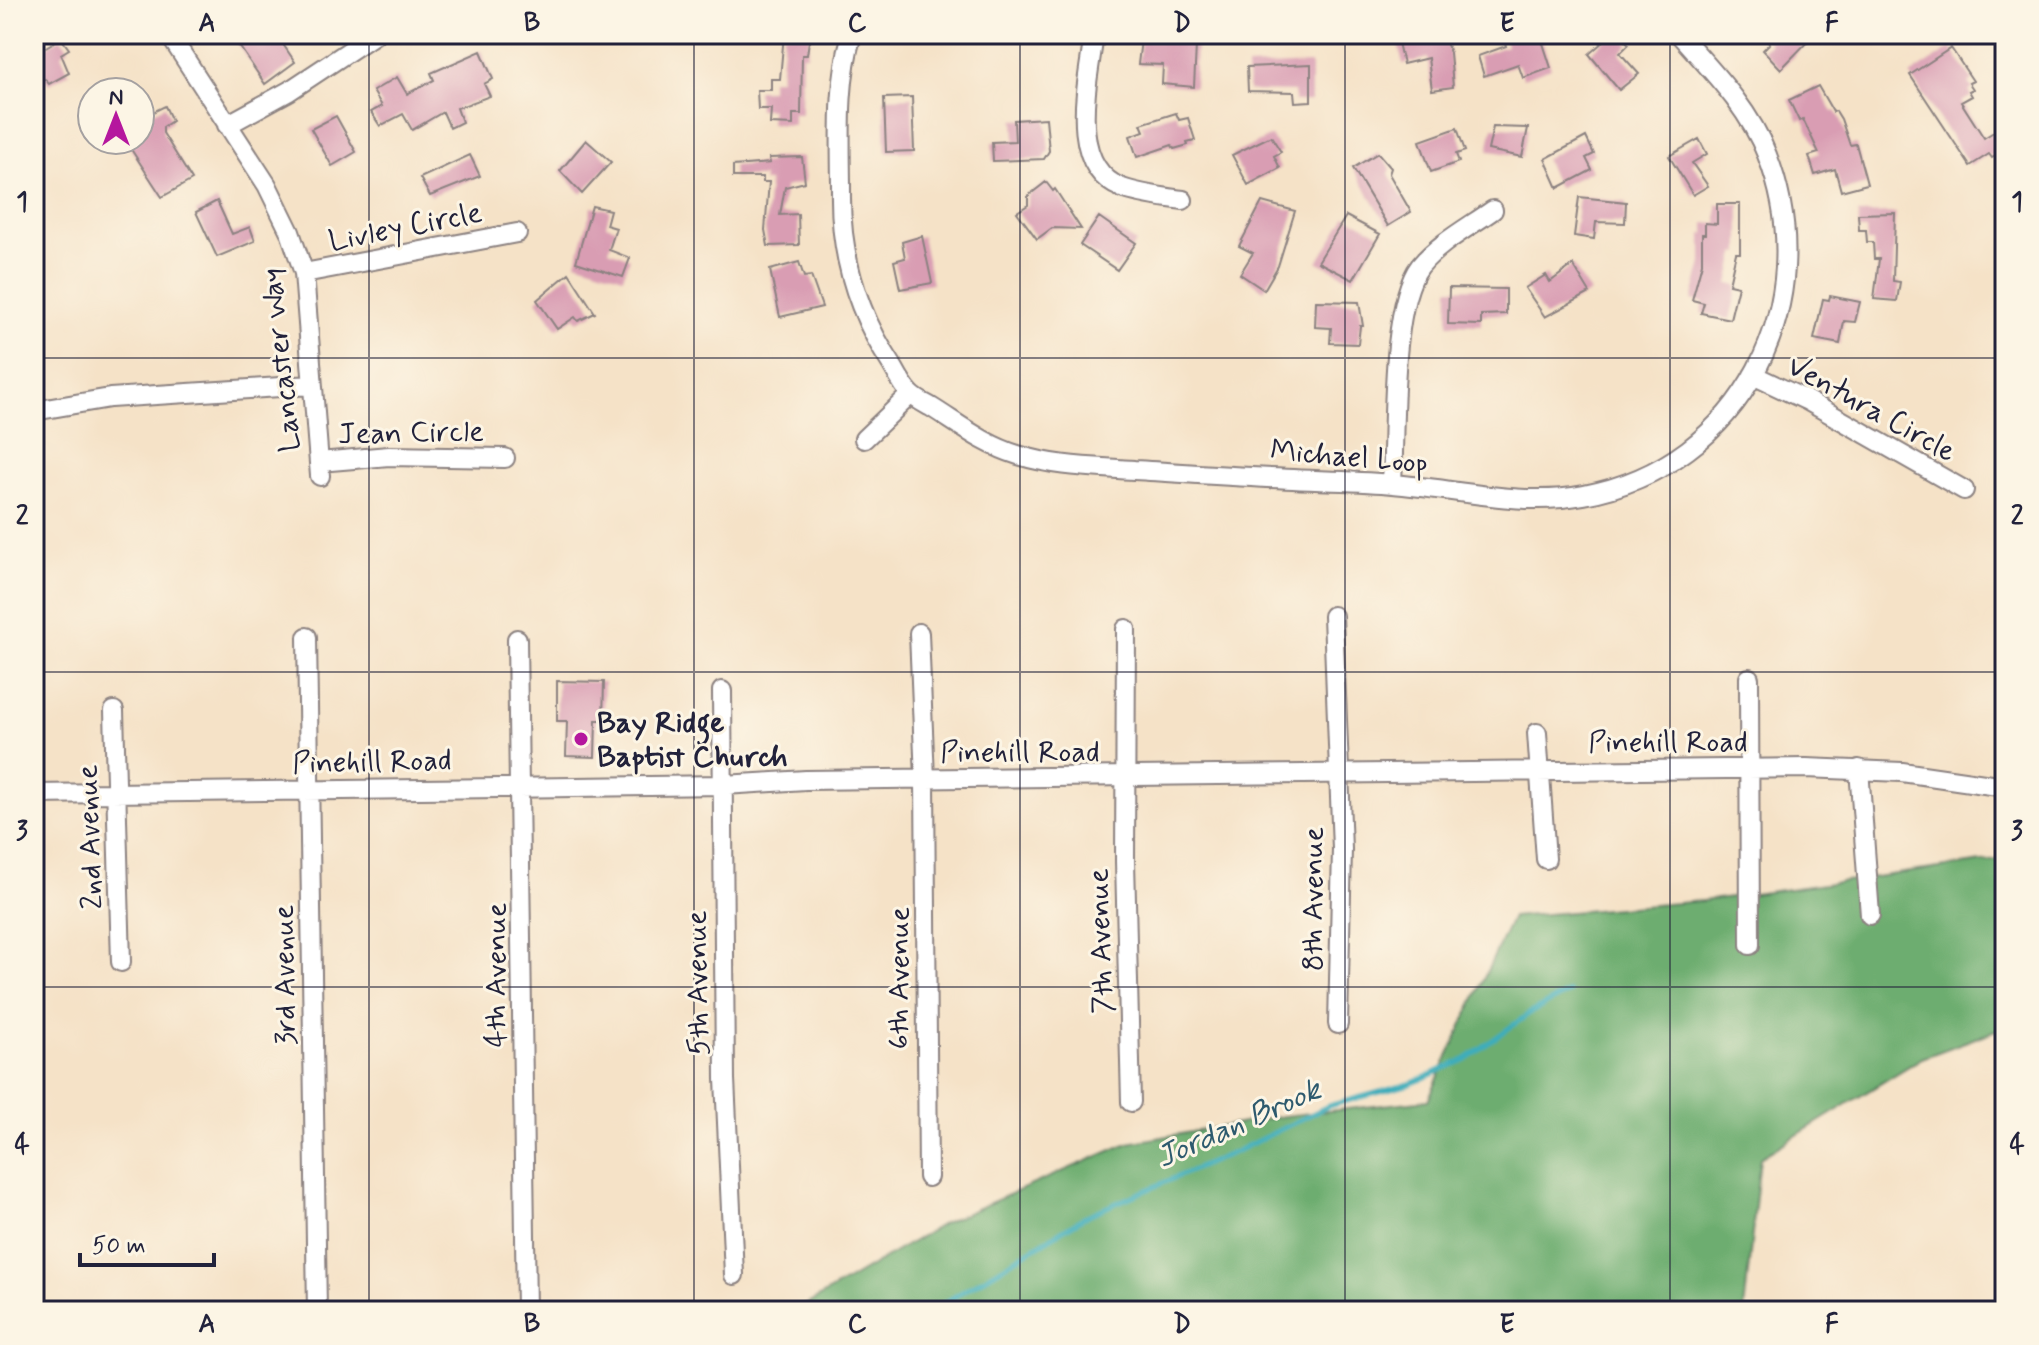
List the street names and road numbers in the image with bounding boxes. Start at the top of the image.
street label: Livley Circle [325,194,485,261]
street label: Lancaster Way [252,266,311,454]
street label: Ventura Circle [1780,347,1963,472]
street label: Jean Circle [338,413,484,454]
street label: Michael Loop [1268,431,1429,484]
street label: Pinehill Road [1588,723,1748,762]
street label: Pinehill Road [940,733,1100,772]
street label: Pinehill Road [292,742,452,783]
street label: 2nd Avenue [68,764,113,910]
street label: 8th Avenue [1294,827,1333,971]
street label: 7th Avenue [1079,868,1124,1014]
street label: 4th Avenue [477,903,516,1047]
street label: 3rd Avenue [265,904,306,1046]
street label: 6th Avenue [880,907,919,1049]
street label: 5th Avenue [678,910,719,1056]

